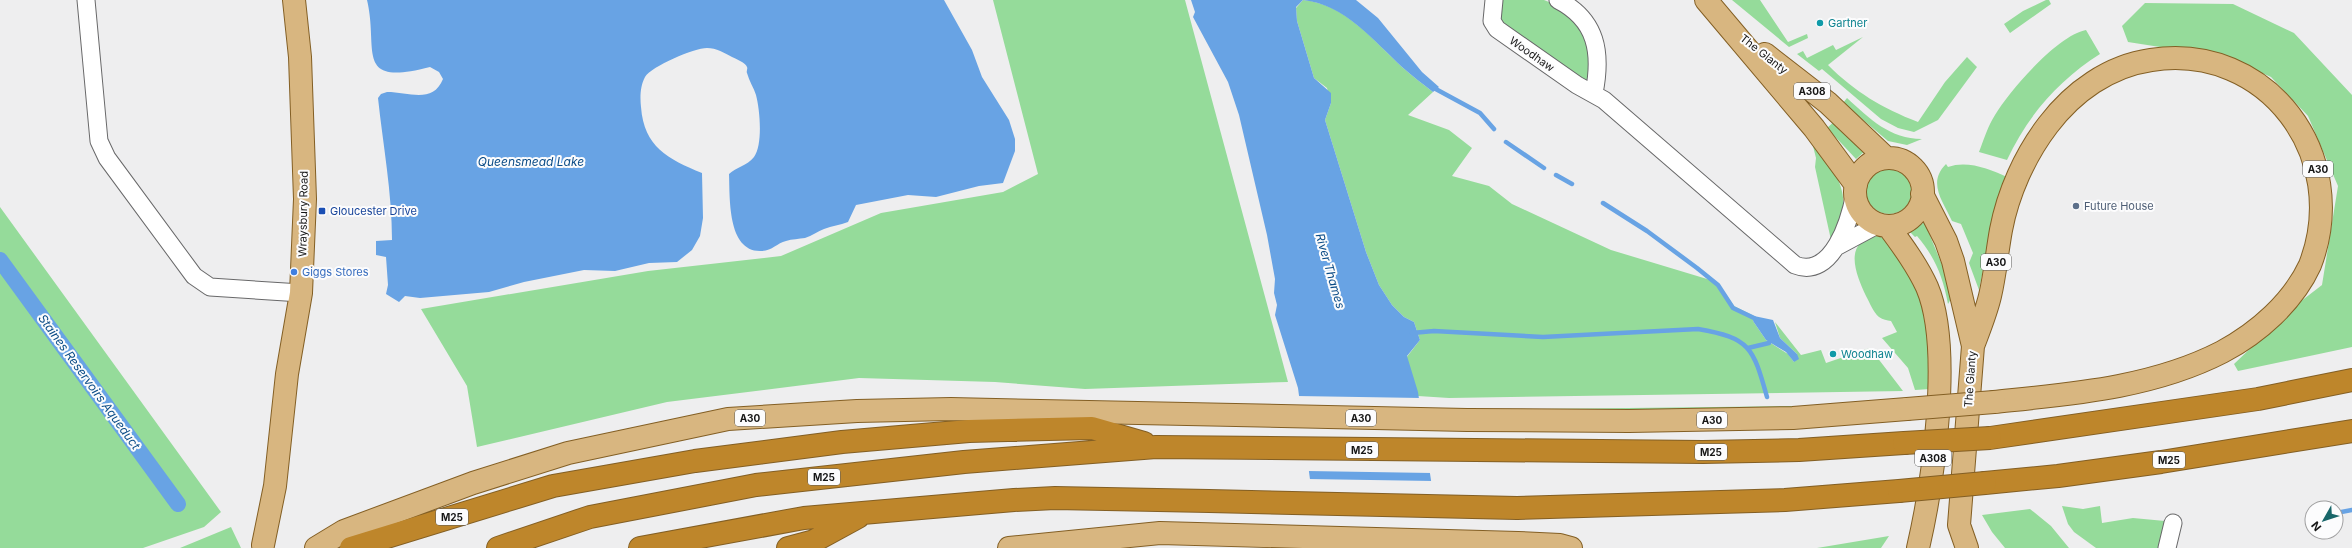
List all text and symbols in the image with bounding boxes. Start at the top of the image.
place label: Gartner [1828,16,1867,30]
marker: Gartner [1815,18,1825,28]
street label: The Glanty [1737,31,1791,77]
street label: Woodhaw [1507,33,1557,75]
road number: A308 [1794,83,1830,99]
water label: Queensmead Lake [478,154,584,169]
road number: A30 [2303,161,2333,177]
street label: Wraysbury Road [295,171,311,257]
place label: Future House [2084,199,2154,213]
marker: Future House [2071,201,2081,211]
place label: Gloucester Drive [330,204,417,218]
marker: Gloucester Drive [317,206,327,216]
water label: River Thames [1313,231,1348,310]
road number: A30 [1981,254,2011,270]
place label: Giggs Stores [302,265,369,279]
marker: Giggs Stores [289,267,299,277]
water label: Staines Reservoirs Aqueduct [35,311,144,453]
place label: Woodhaw [1841,347,1893,361]
marker: Woodhaw [1828,349,1838,359]
street label: The Glanty [1961,350,1979,408]
road number: A30 [735,410,765,426]
road number: A30 [1346,410,1376,426]
road number: A30 [1697,412,1727,428]
road number: M25 [1346,442,1378,458]
road number: M25 [1695,444,1727,460]
road number: A308 [1915,450,1951,466]
road number: M25 [2153,452,2185,468]
road number: M25 [808,469,840,485]
north arrow [2304,500,2344,540]
road number: M25 [436,509,468,525]
text: N [2308,519,2324,534]

